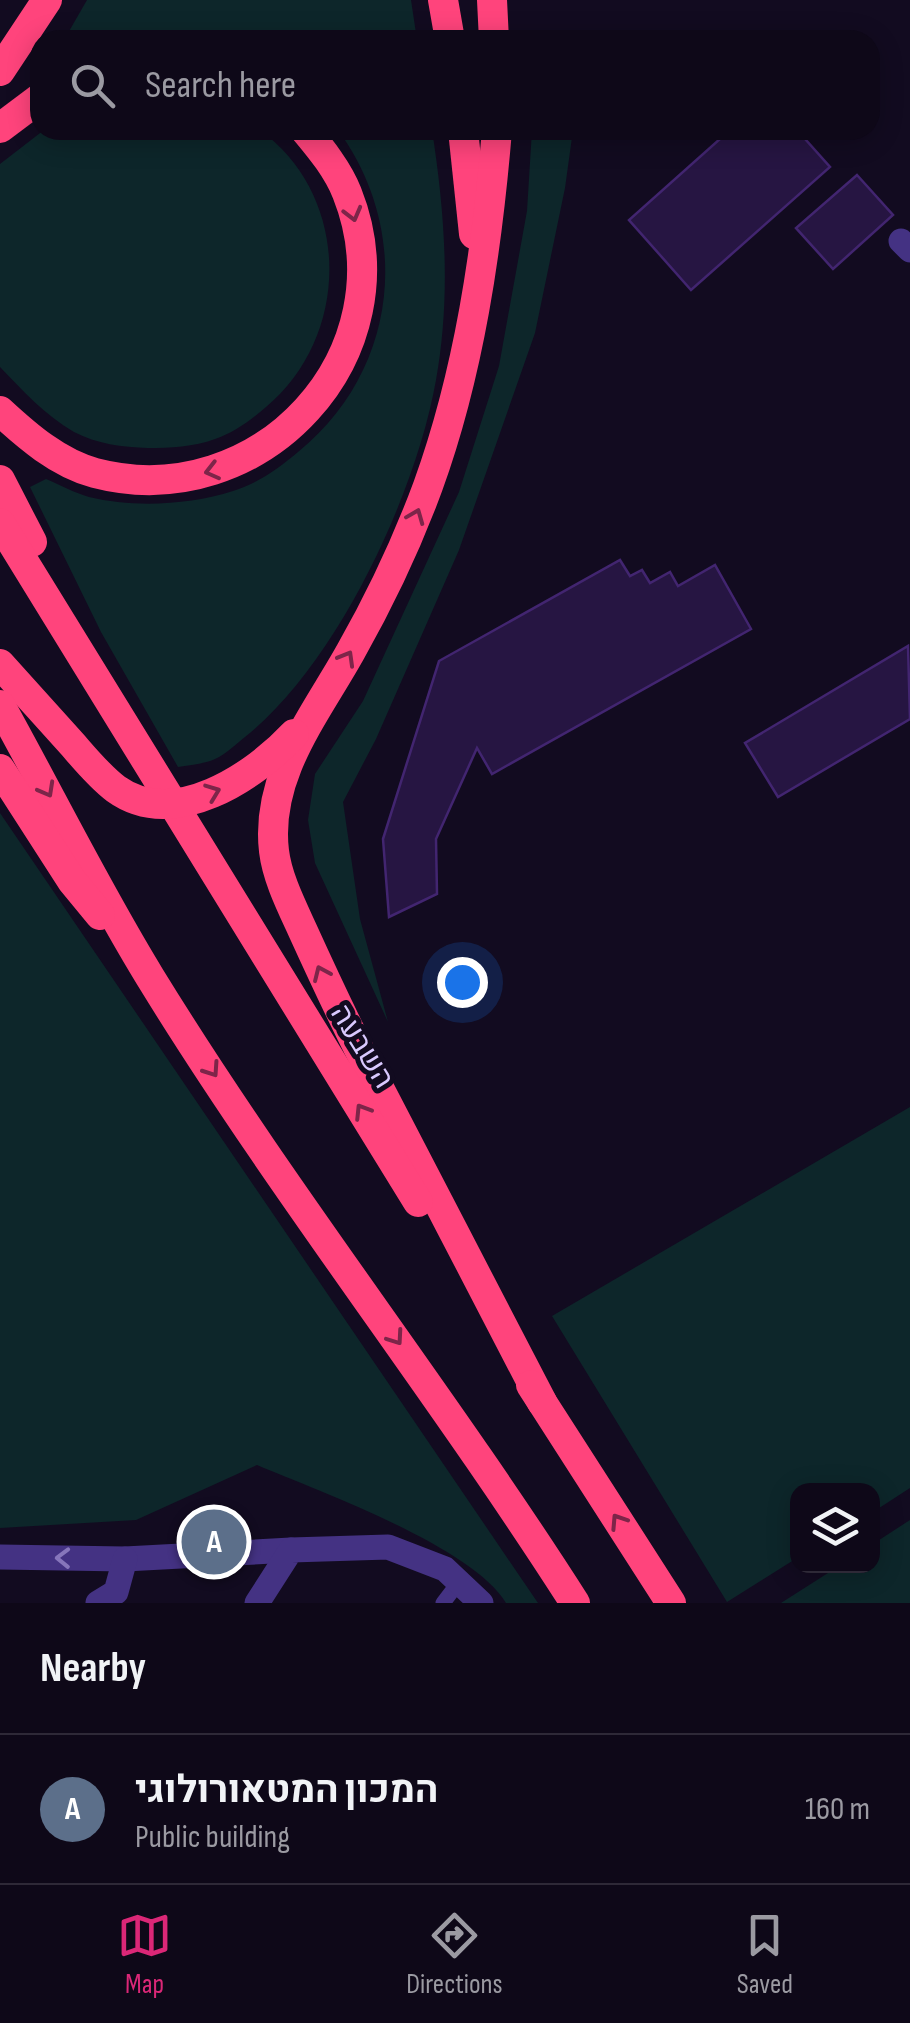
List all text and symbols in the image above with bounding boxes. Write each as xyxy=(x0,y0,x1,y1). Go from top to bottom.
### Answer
search box xyxy=(30,30,880,140)
icon: search xyxy=(65,58,120,113)
text: Search here xyxy=(145,63,296,108)
one-way arrow xyxy=(341,205,362,222)
one-way arrow xyxy=(204,459,221,480)
one-way arrow xyxy=(404,508,424,526)
one-way arrow xyxy=(335,651,354,669)
one-way arrow xyxy=(35,780,55,798)
one-way arrow xyxy=(203,784,221,804)
your location xyxy=(437,957,488,1008)
one-way arrow xyxy=(314,965,334,983)
street label: השבעה xyxy=(322,998,402,1095)
one-way arrow xyxy=(200,1058,218,1077)
one-way arrow xyxy=(355,1103,374,1121)
one-way arrow xyxy=(384,1327,402,1345)
map controls xyxy=(790,1483,880,1573)
button: layers xyxy=(790,1483,880,1573)
pin: A xyxy=(182,1504,246,1580)
one-way arrow xyxy=(612,1514,631,1532)
one-way arrow xyxy=(54,1548,70,1569)
text: Nearby xyxy=(40,1643,146,1694)
text: המכון המטאורולוגי xyxy=(135,1768,438,1813)
text: A xyxy=(65,1790,80,1829)
text: 160 m xyxy=(805,1790,870,1829)
text: Public building xyxy=(135,1818,290,1857)
tab: Map xyxy=(117,1908,172,2001)
tab: Directions xyxy=(406,1908,503,2001)
tab: Saved xyxy=(737,1908,793,2001)

